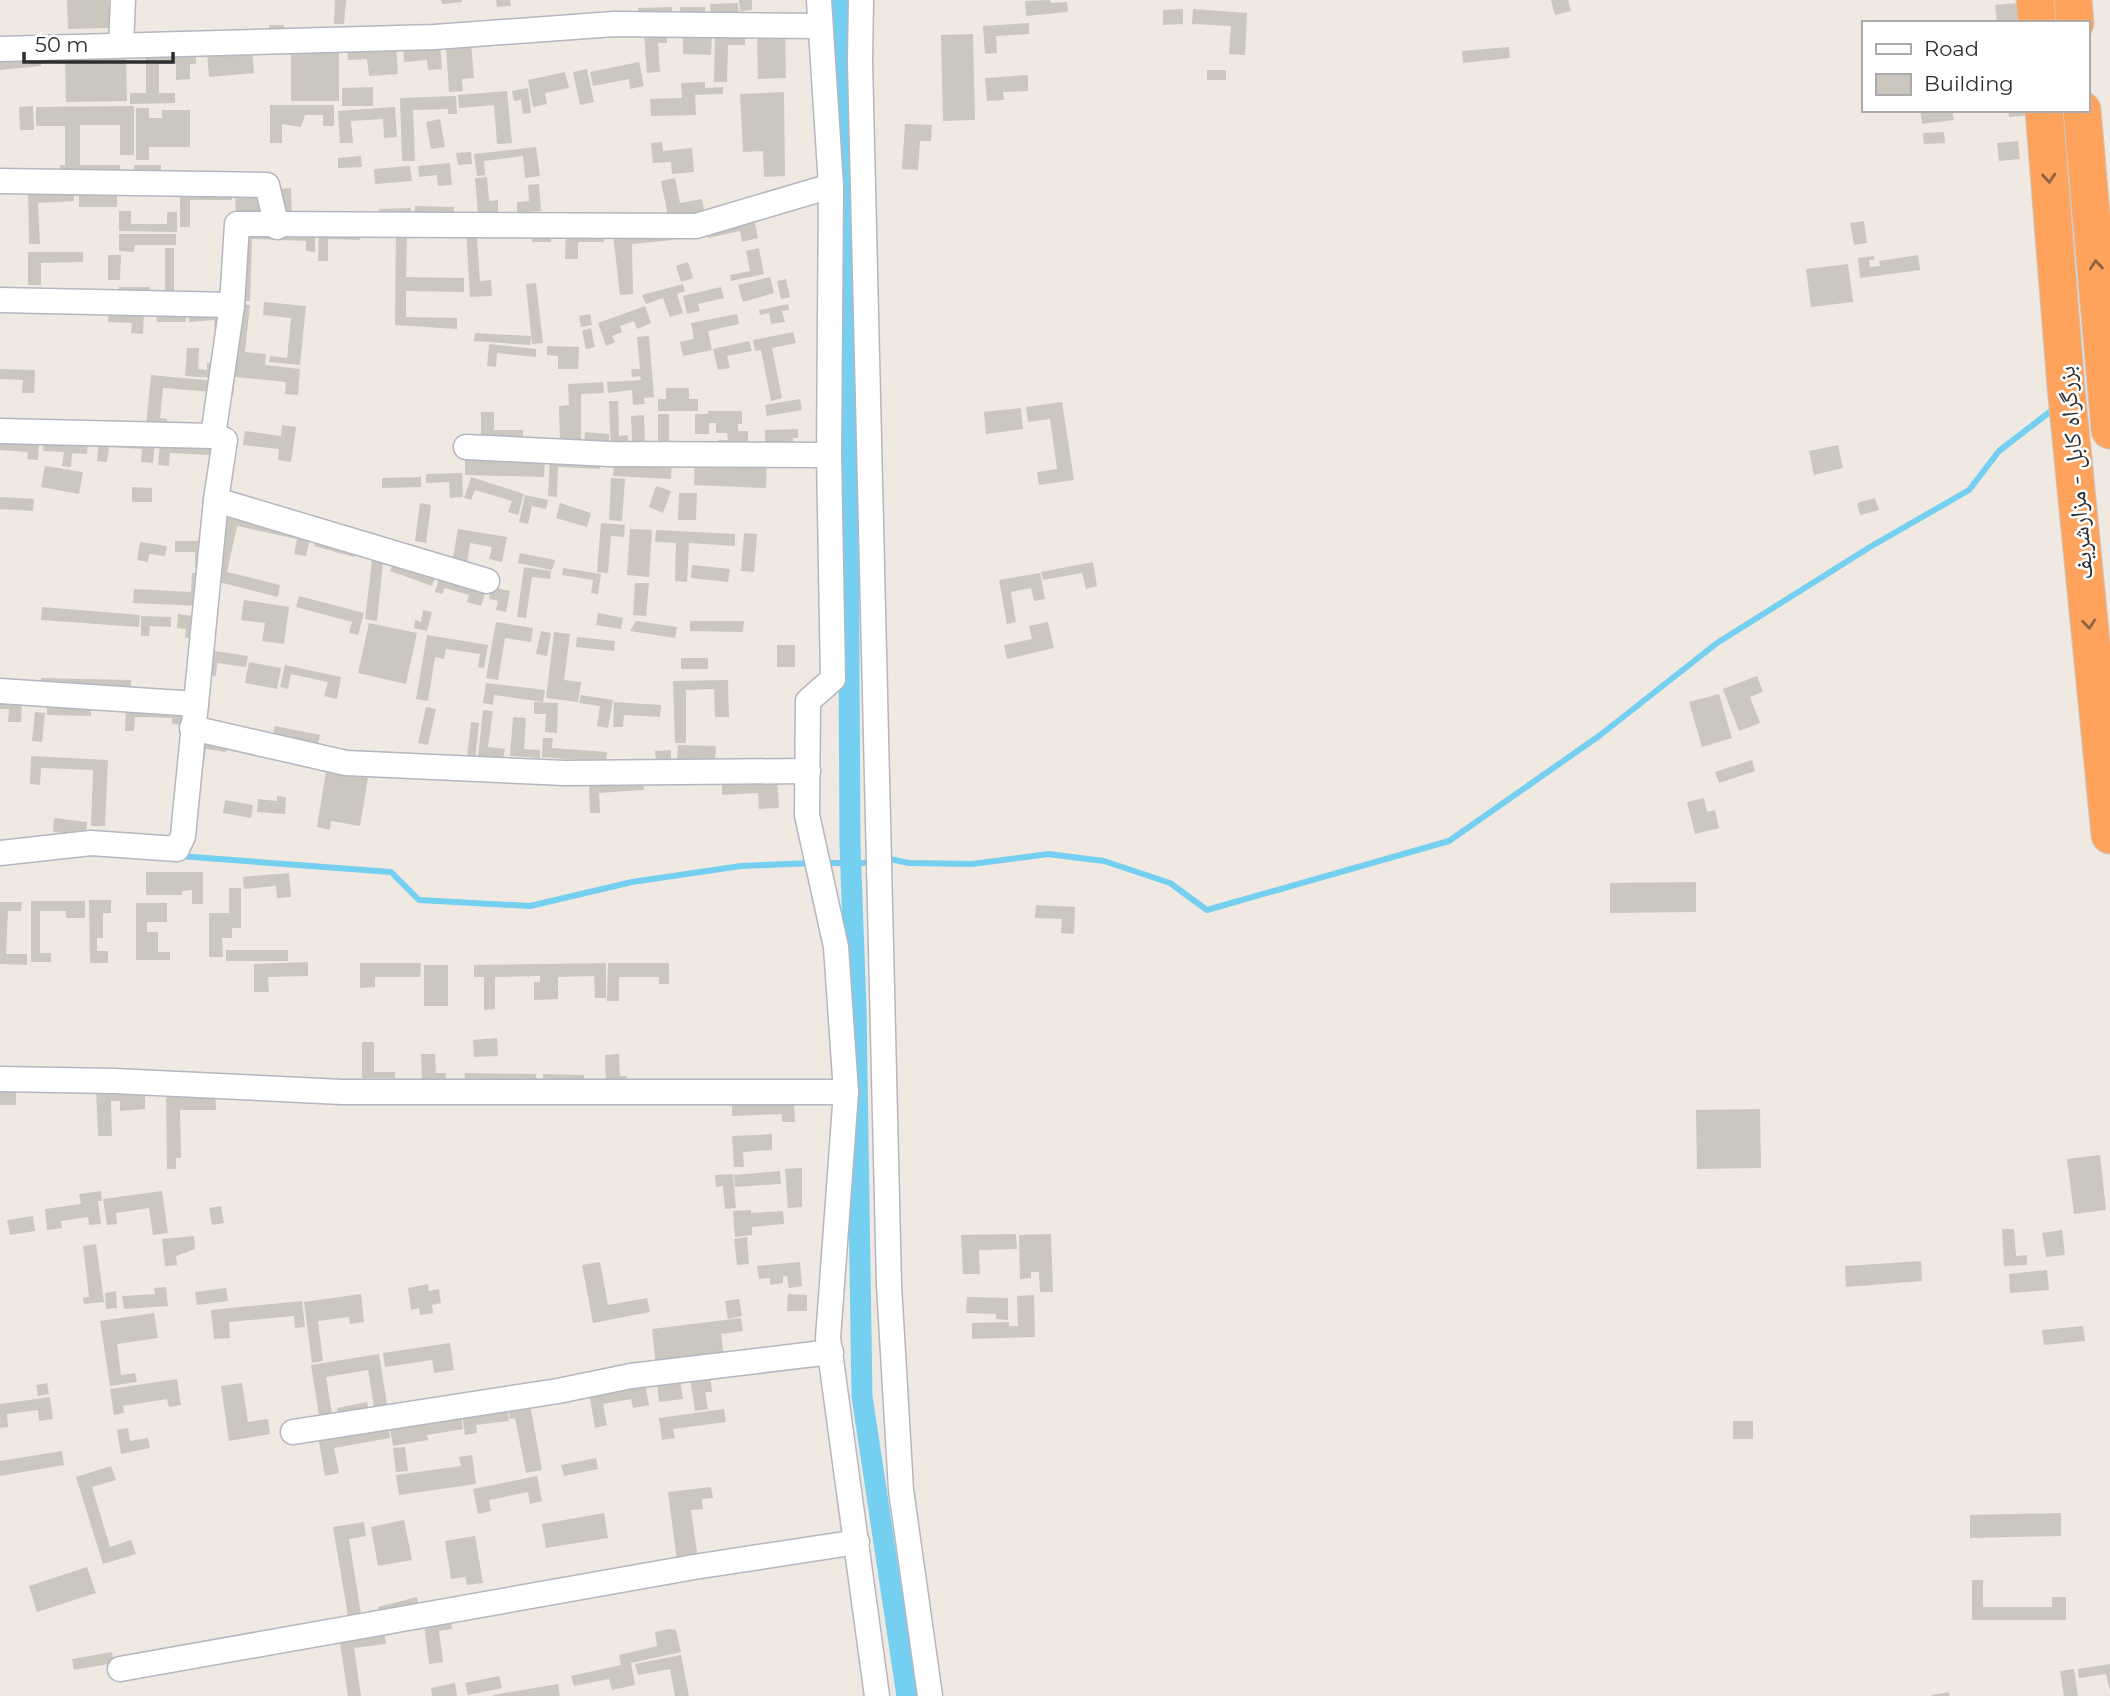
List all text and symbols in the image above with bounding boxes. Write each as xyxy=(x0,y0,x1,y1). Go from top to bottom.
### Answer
scale bar xyxy=(24,21,173,65)
legend xyxy=(1862,21,2089,112)
text: 50 m xyxy=(35,32,89,57)
text: Road xyxy=(1924,36,1979,61)
text: Building xyxy=(1924,71,2014,96)
one-way arrow xyxy=(2041,173,2056,184)
one-way arrow xyxy=(2089,259,2104,270)
street label: بزرگراه کابل - مزارشریف xyxy=(2051,365,2099,581)
one-way arrow xyxy=(2082,619,2097,630)

